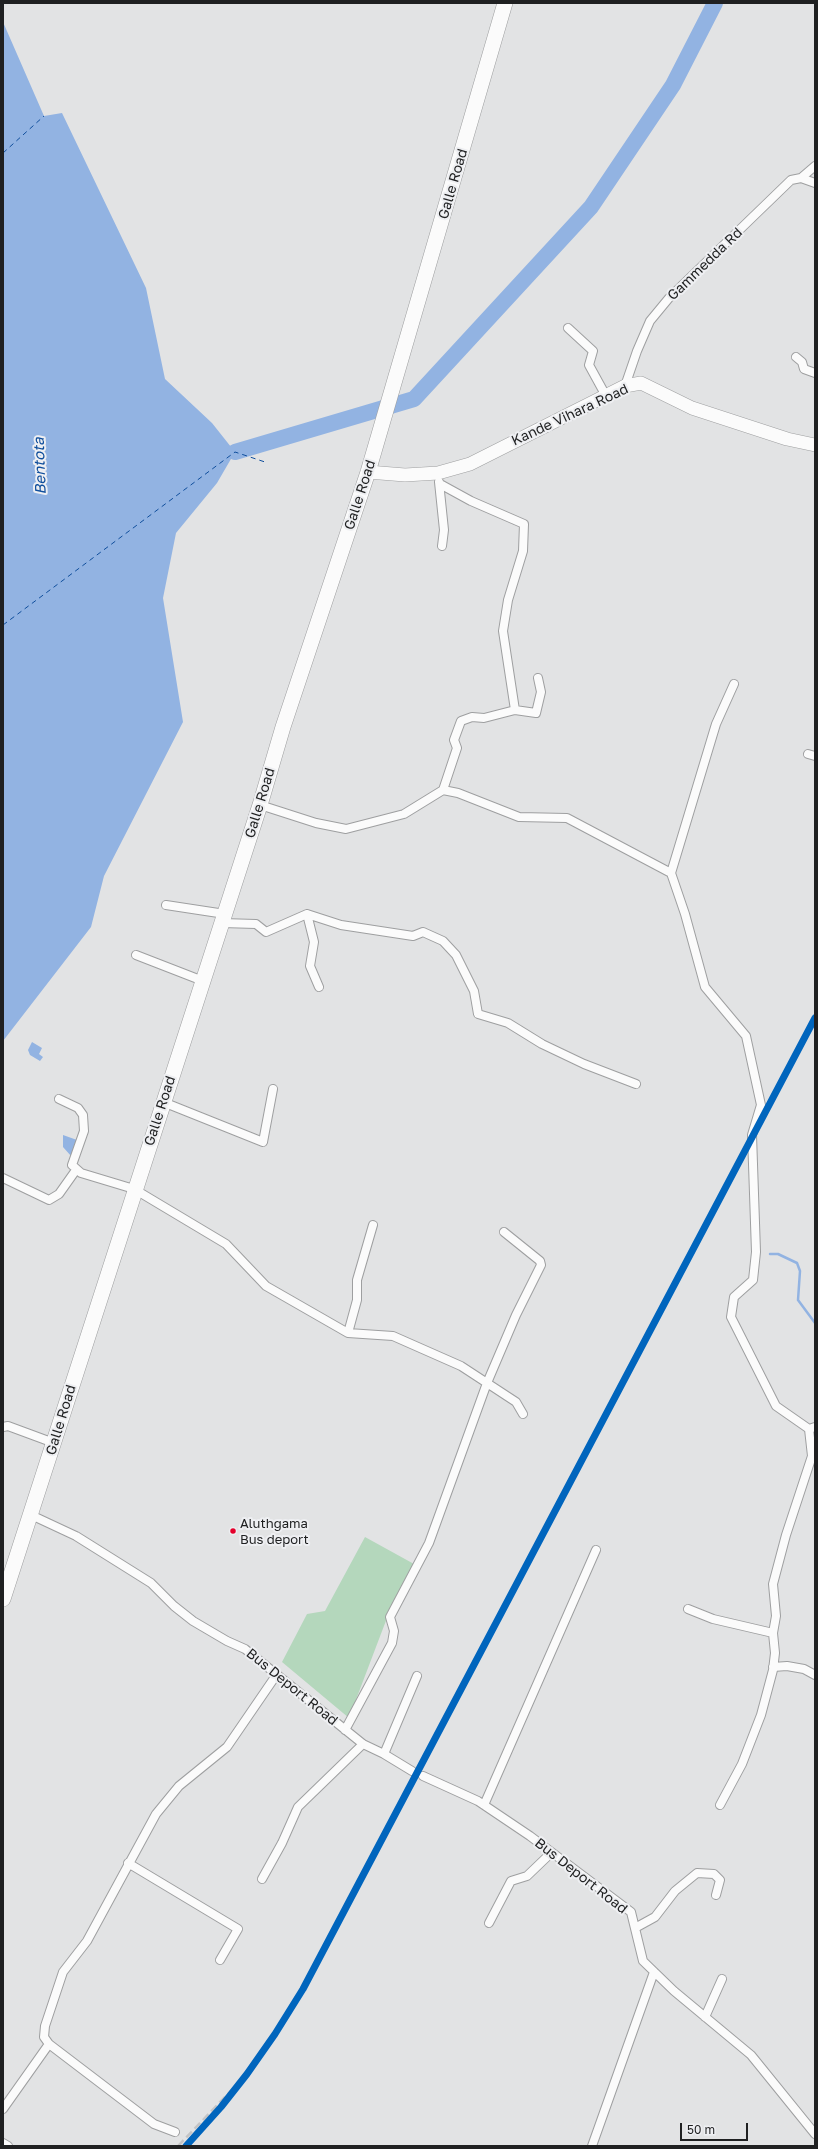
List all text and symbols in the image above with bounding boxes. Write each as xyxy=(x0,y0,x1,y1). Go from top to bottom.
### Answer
street label: Galle Road xyxy=(435,147,471,221)
street label: Gammedda Rd xyxy=(664,224,746,304)
street label: Kande Vihara Road xyxy=(509,381,631,449)
water label: Bentota xyxy=(30,437,50,495)
street label: Galle Road xyxy=(341,458,379,532)
street label: Galle Road xyxy=(241,766,279,840)
street label: Galle Road xyxy=(141,1074,179,1148)
street label: Galle Road xyxy=(42,1383,80,1457)
place label: Aluthgama Bus deport xyxy=(240,1516,309,1547)
marker: Aluthgama Bus deport xyxy=(228,1526,238,1536)
street label: Bus Deport Road xyxy=(243,1645,341,1729)
street label: Bus Deport Road xyxy=(531,1835,631,1917)
scale bar xyxy=(682,2115,750,2141)
text: 50 m xyxy=(687,2122,715,2137)

